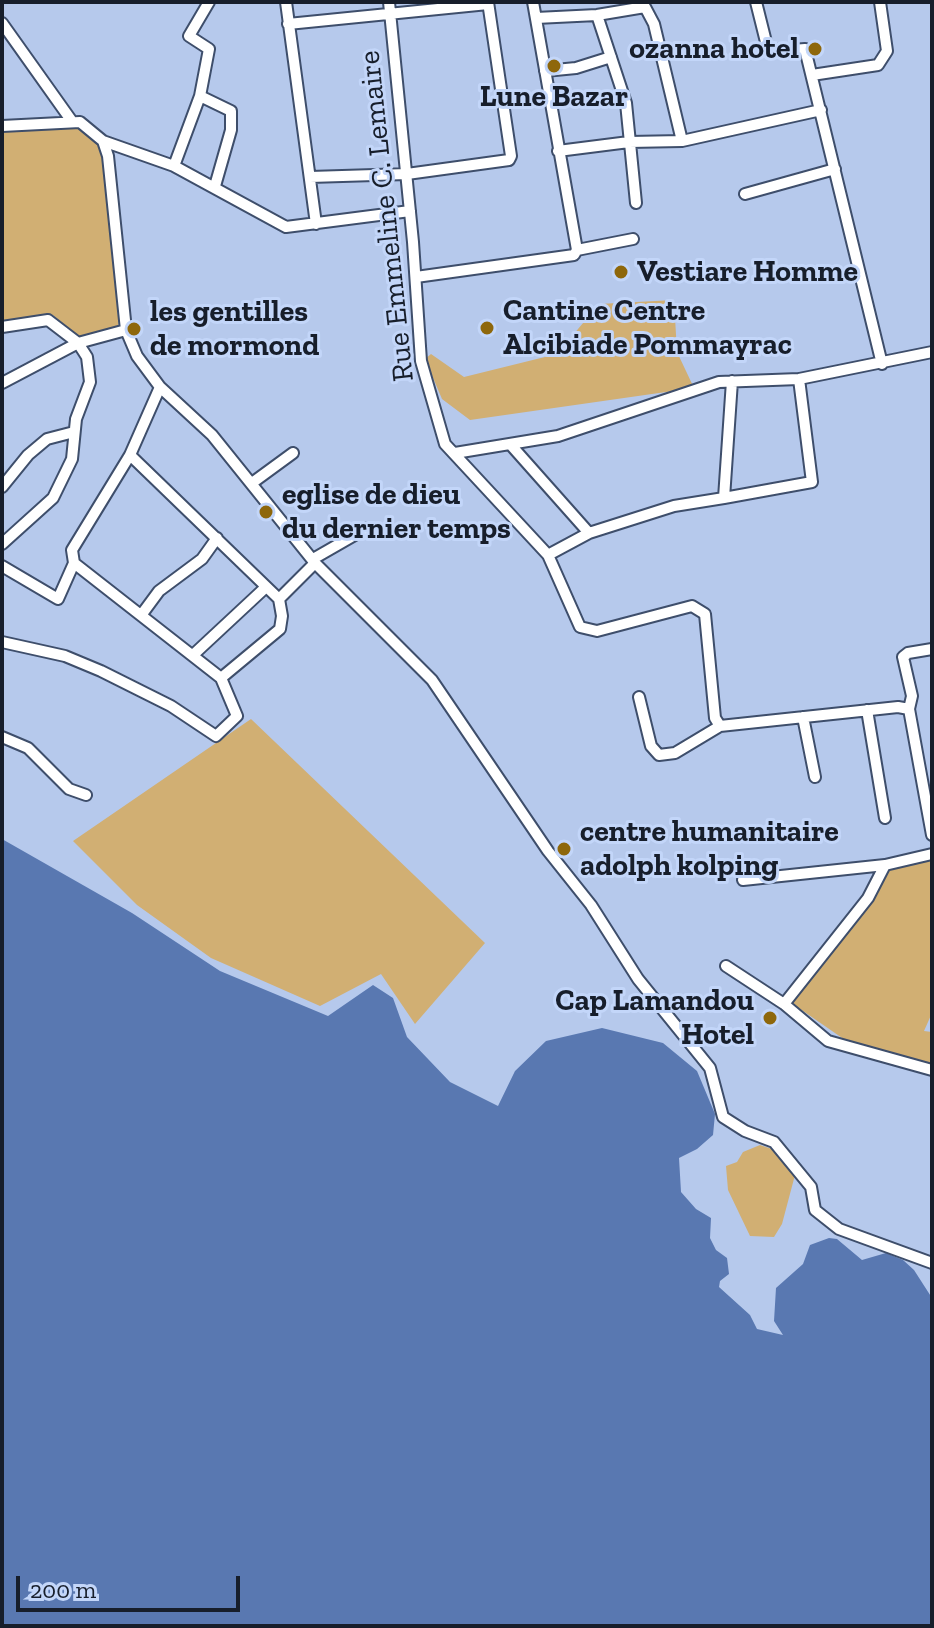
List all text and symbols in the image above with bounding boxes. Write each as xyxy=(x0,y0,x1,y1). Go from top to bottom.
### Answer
place label: ozanna hotel xyxy=(629,31,799,67)
marker: ozanna hotel xyxy=(806,40,824,58)
street label: Rue Emmeline C. Lemaire xyxy=(352,49,422,383)
marker: Lune Bazar xyxy=(545,57,563,75)
place label: Lune Bazar xyxy=(480,79,628,115)
place label: Vestiare Homme xyxy=(637,254,858,290)
marker: Vestiare Homme xyxy=(612,263,630,281)
place label: Cantine Centre Alcibiade Pommayrac xyxy=(503,293,792,364)
place label: les gentilles de mormond xyxy=(150,294,319,364)
marker: Cantine Centre Alcibiade Pommayrac xyxy=(478,319,496,337)
marker: les gentilles de mormond xyxy=(125,320,143,338)
place label: eglise de dieu du dernier temps xyxy=(282,477,511,548)
marker: eglise de dieu du dernier temps xyxy=(257,503,275,521)
place label: centre humanitaire adolph kolping xyxy=(580,814,839,884)
marker: centre humanitaire adolph kolping xyxy=(555,840,573,858)
place label: Cap Lamandou Hotel xyxy=(555,983,754,1054)
marker: Cap Lamandou Hotel xyxy=(761,1009,779,1027)
scale bar xyxy=(20,1560,244,1610)
text: 200 m xyxy=(30,1575,96,1604)

